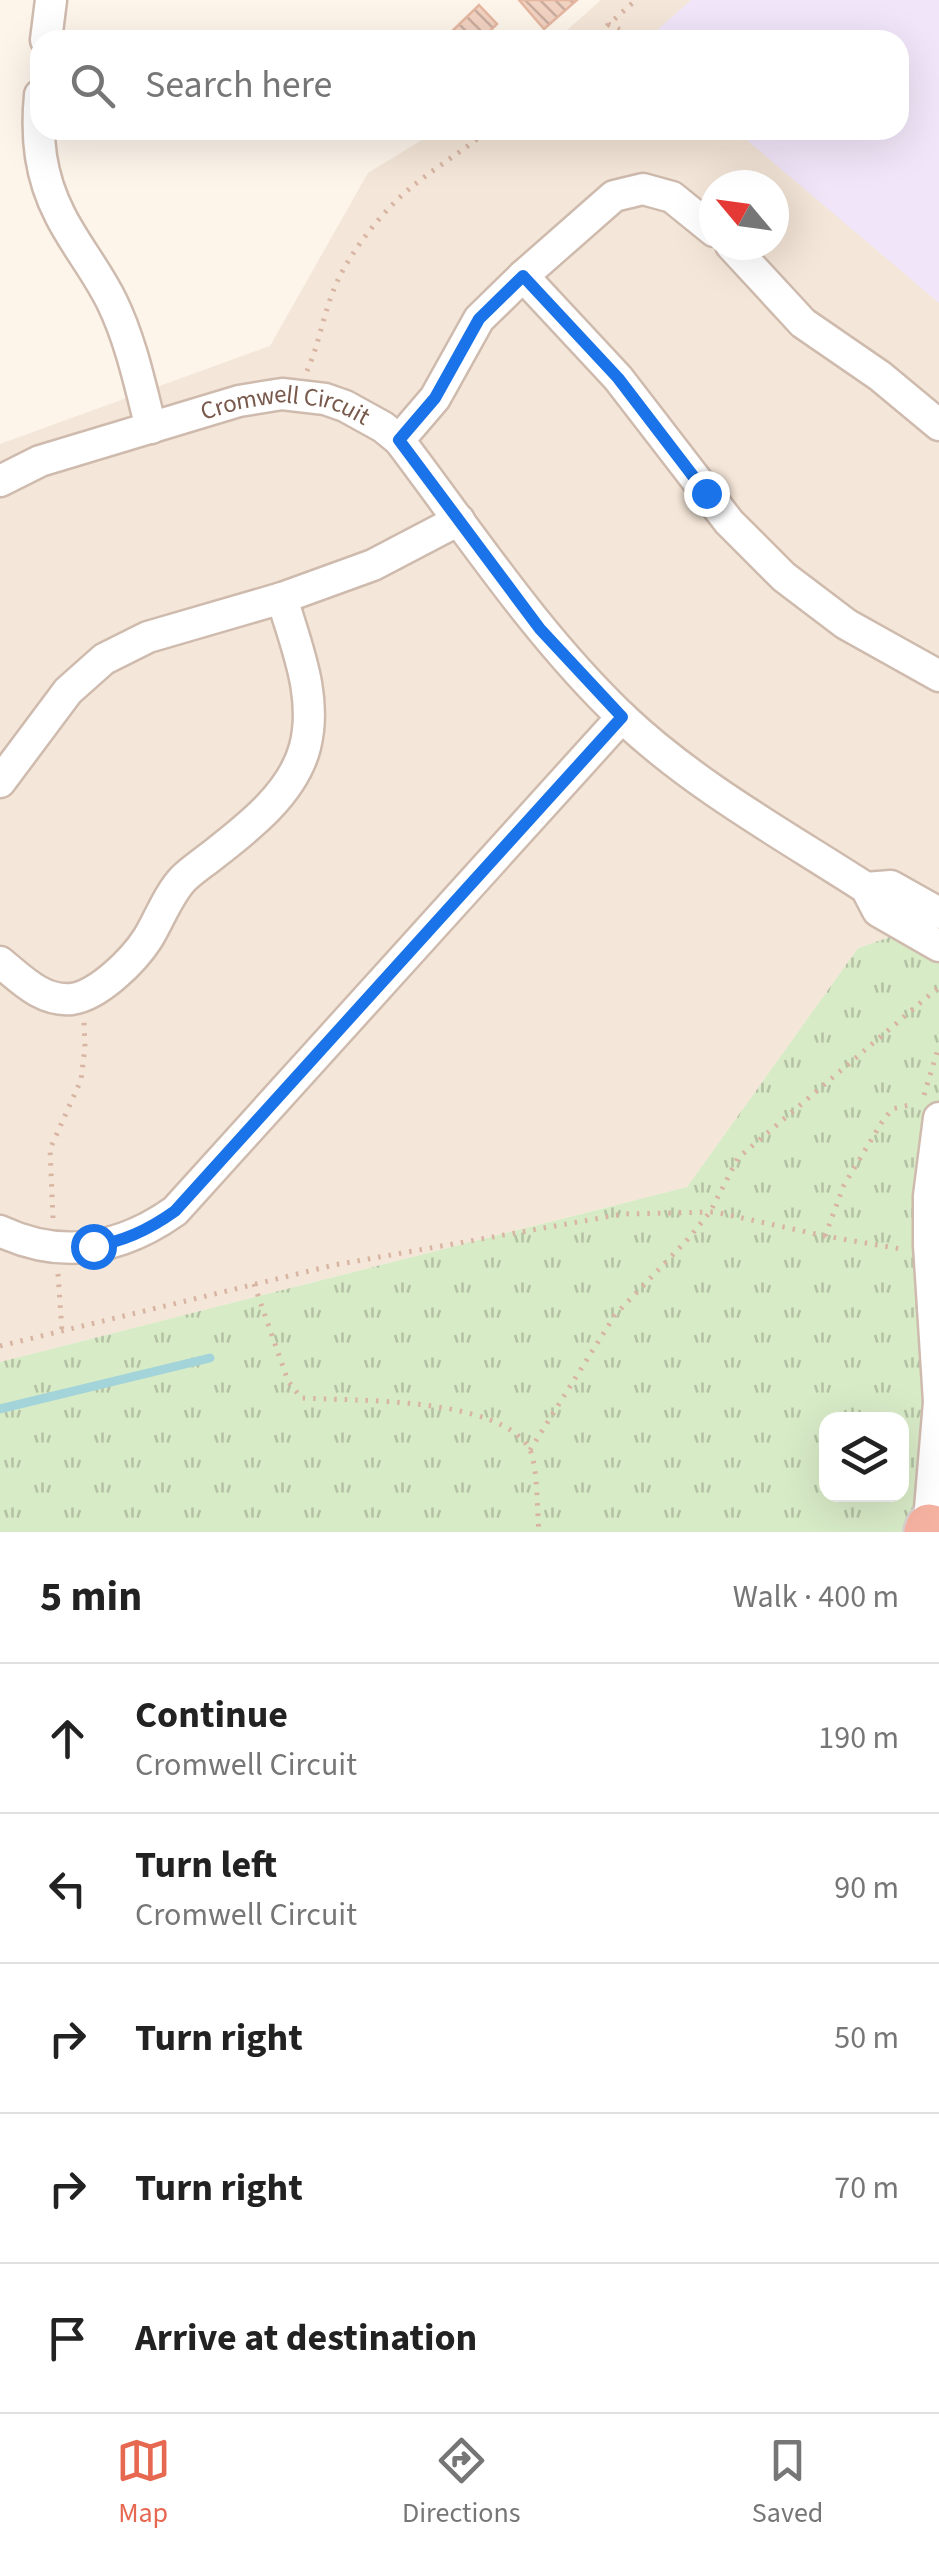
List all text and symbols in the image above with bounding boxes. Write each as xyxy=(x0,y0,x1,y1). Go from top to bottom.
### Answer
search box xyxy=(30,30,909,140)
icon: search xyxy=(65,58,120,113)
text: Search here xyxy=(145,58,332,112)
north arrow xyxy=(699,170,789,260)
street label: Cromwell Circuit xyxy=(196,376,377,435)
route end xyxy=(684,471,730,517)
route start xyxy=(71,1224,117,1270)
map controls xyxy=(819,1412,909,1502)
button: layers xyxy=(819,1412,909,1502)
text: 5 min xyxy=(40,1567,142,1627)
text: Walk · 400 m xyxy=(733,1574,899,1620)
text: Continue xyxy=(135,1688,288,1742)
icon: ahead xyxy=(40,1711,95,1766)
text: 190 m xyxy=(818,1715,899,1761)
text: Cromwell Circuit xyxy=(135,1742,357,1788)
text: Turn left xyxy=(135,1838,277,1892)
icon: left xyxy=(40,1861,95,1916)
text: 90 m xyxy=(834,1865,899,1911)
text: Cromwell Circuit xyxy=(135,1892,357,1938)
icon: right xyxy=(40,2011,95,2066)
text: Turn right xyxy=(135,2011,303,2065)
text: 50 m xyxy=(834,2015,899,2061)
icon: right xyxy=(40,2161,95,2216)
text: Turn right xyxy=(135,2161,303,2215)
text: 70 m xyxy=(834,2165,899,2211)
icon: arrive xyxy=(40,2311,95,2366)
text: Arrive at destination xyxy=(135,2311,477,2365)
tab: Map xyxy=(116,2433,171,2533)
tab: Directions xyxy=(402,2433,521,2533)
tab: Saved xyxy=(752,2433,823,2533)

